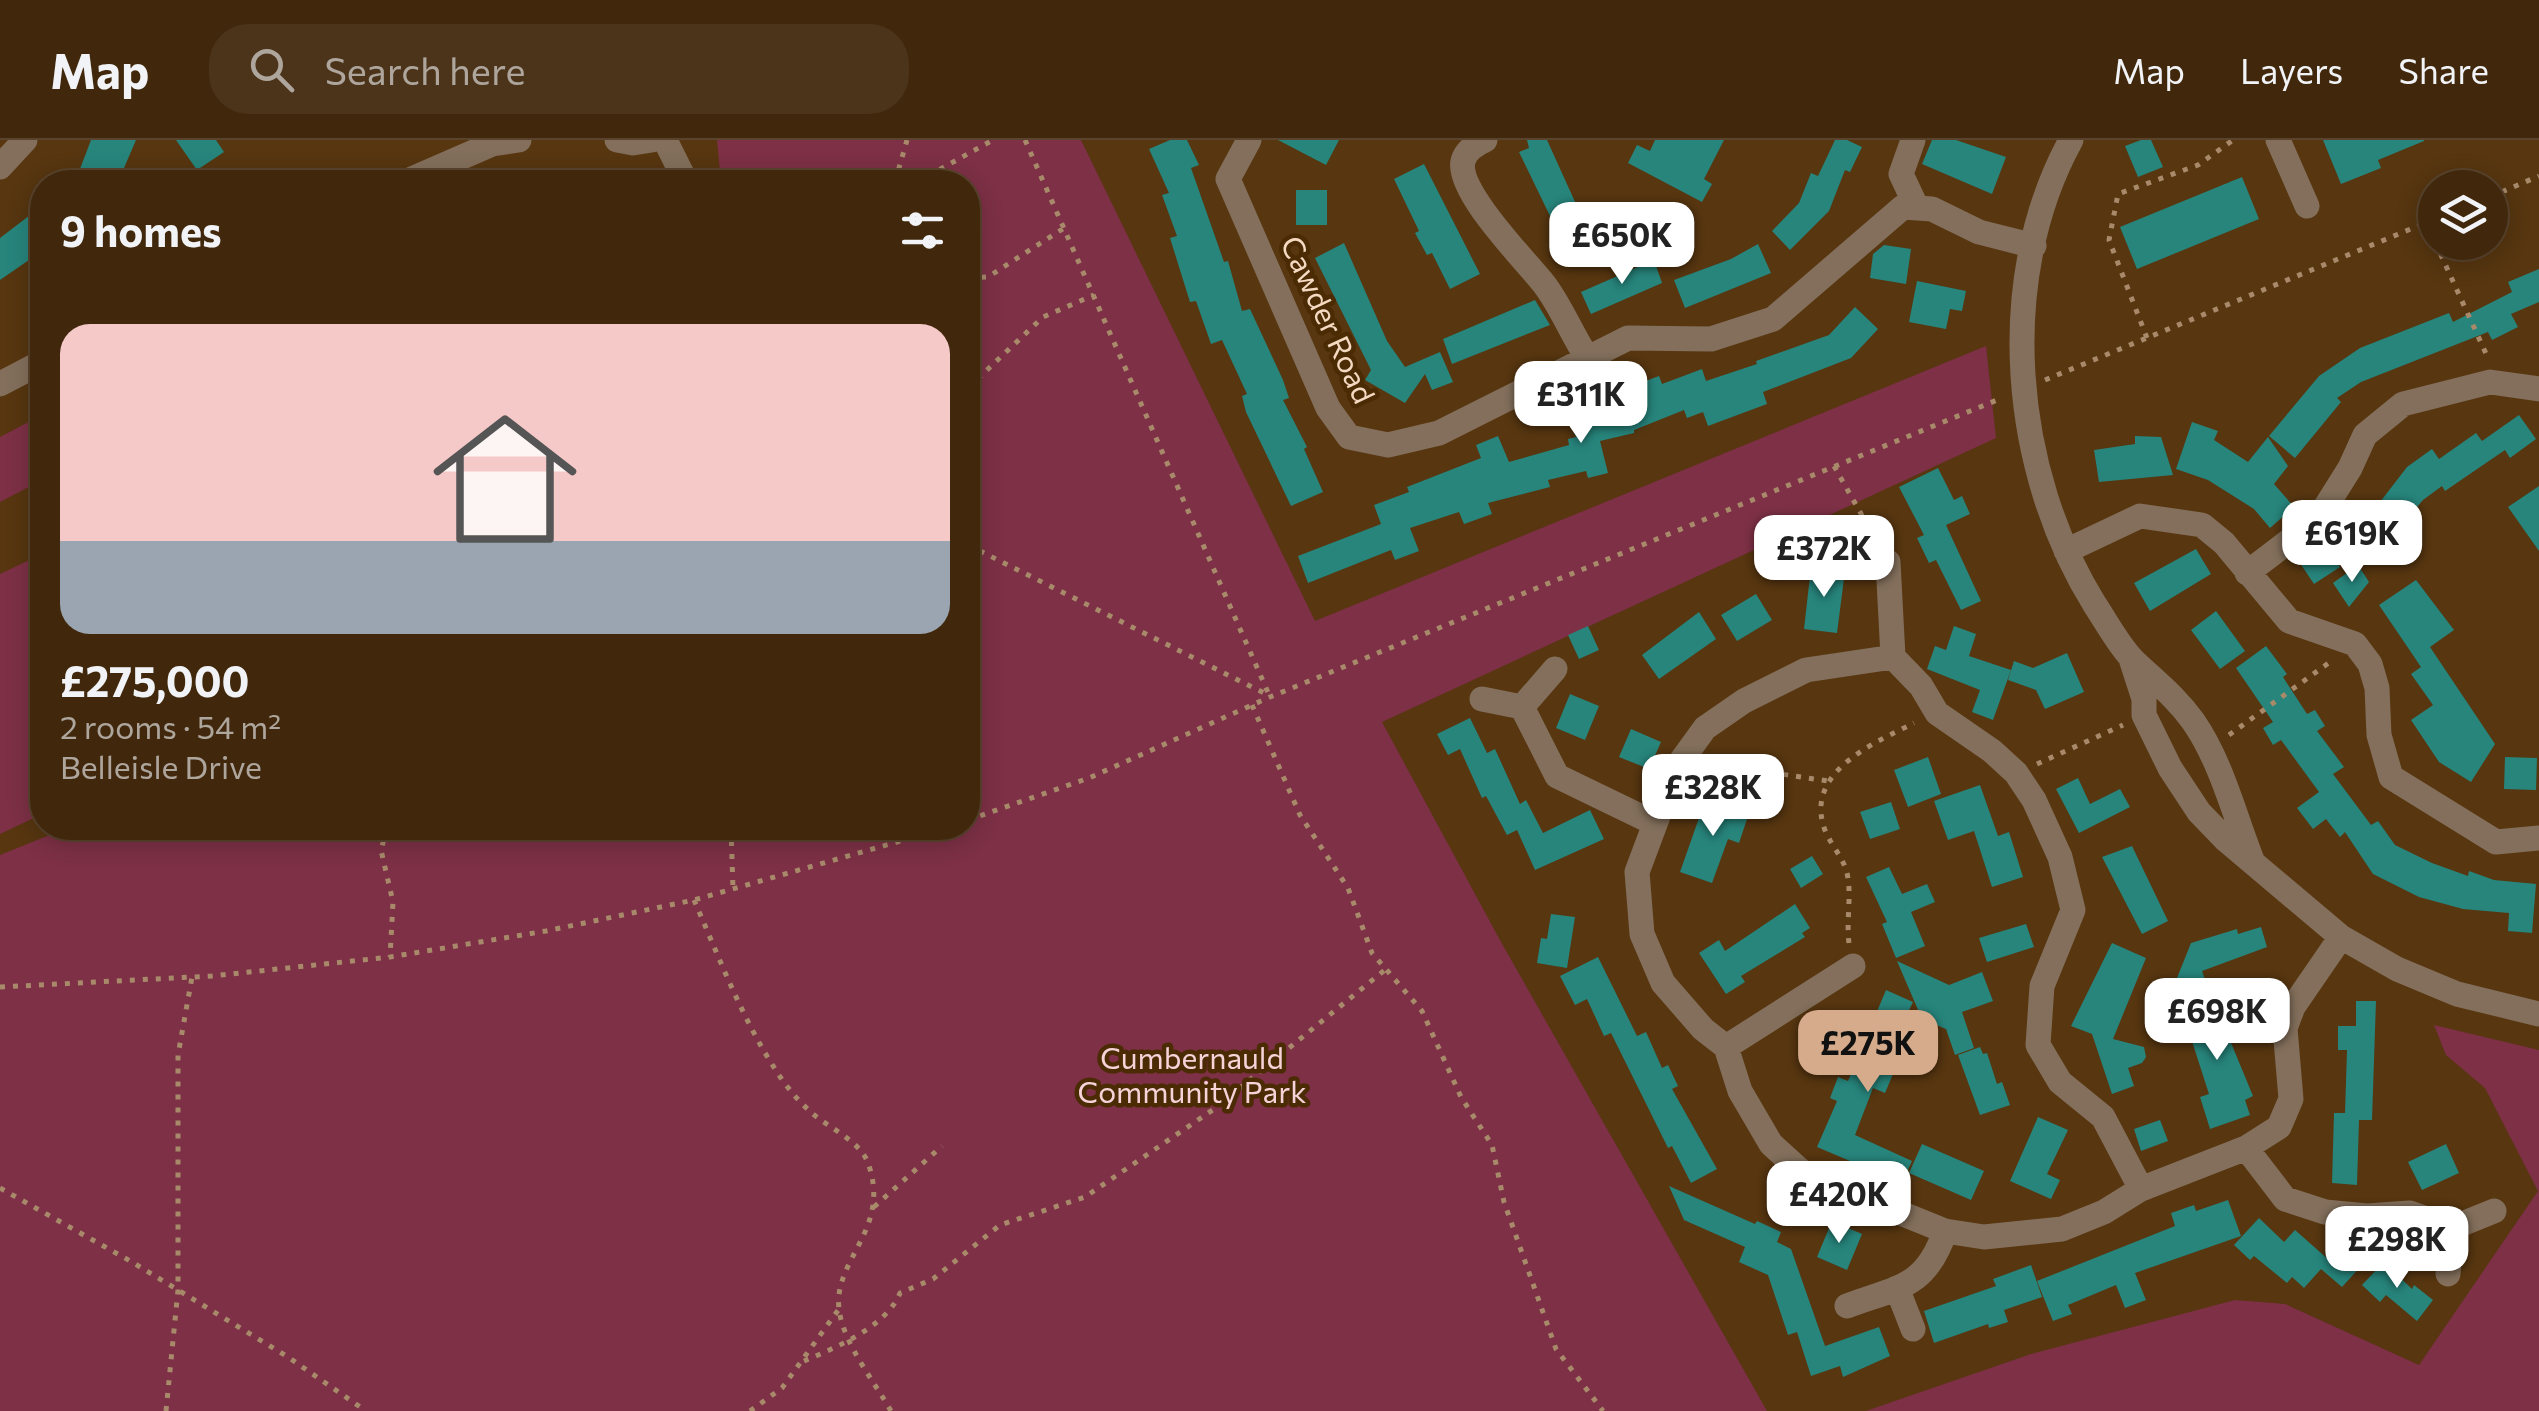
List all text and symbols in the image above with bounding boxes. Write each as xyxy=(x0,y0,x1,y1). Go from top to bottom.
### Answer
search box xyxy=(209,24,909,114)
text: Map xyxy=(50,40,149,99)
icon: search xyxy=(244,42,299,97)
text: Search here xyxy=(324,46,525,93)
text: Map xyxy=(2113,48,2185,91)
text: Layers xyxy=(2240,48,2343,91)
text: Share xyxy=(2398,48,2489,91)
map controls xyxy=(2418,170,2508,260)
button: layers xyxy=(2418,170,2508,260)
pin: £650K xyxy=(1552,202,1692,287)
icon: filters xyxy=(895,203,950,258)
text: 9 homes xyxy=(60,204,222,256)
text: £650K xyxy=(1571,214,1673,254)
street label: Cawder Road xyxy=(1274,229,1384,409)
pin: £311K xyxy=(1511,361,1651,446)
text: £311K xyxy=(1536,373,1626,413)
icon: home xyxy=(415,389,595,569)
pin: £619K xyxy=(2282,500,2422,585)
text: £619K xyxy=(2304,512,2400,552)
pin: £372K xyxy=(1754,515,1894,600)
text: £372K xyxy=(1776,527,1872,567)
text: £275,000 xyxy=(60,654,249,706)
text: 2 rooms · 54 m² xyxy=(60,706,281,746)
text: Belleisle Drive xyxy=(60,746,262,786)
pin: £328K xyxy=(1643,754,1783,839)
text: £328K xyxy=(1664,766,1762,806)
pin: £698K xyxy=(2147,978,2287,1063)
text: £698K xyxy=(2167,990,2267,1030)
pin: £275K xyxy=(1798,1010,1938,1095)
text: £275K xyxy=(1820,1022,1916,1062)
park label: Cumbernauld Community Park xyxy=(1078,1038,1306,1109)
pin: £420K xyxy=(1769,1161,1909,1246)
text: £420K xyxy=(1789,1173,1889,1213)
pin: £298K xyxy=(2327,1206,2467,1291)
text: £298K xyxy=(2347,1218,2447,1258)

